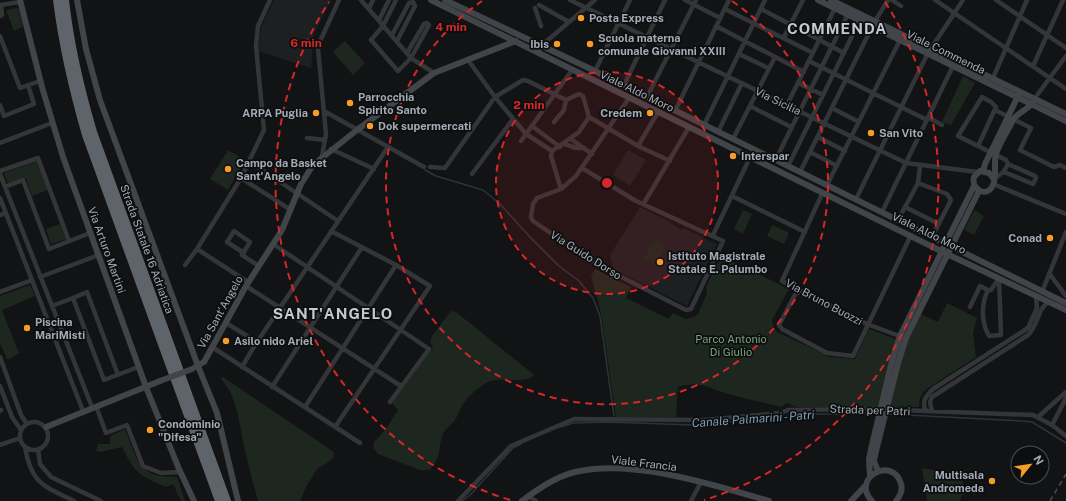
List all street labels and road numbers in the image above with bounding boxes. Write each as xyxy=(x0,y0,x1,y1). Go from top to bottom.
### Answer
street label: Viale Commenda xyxy=(905,28,987,76)
street label: Viale Aldo Moro xyxy=(598,68,676,114)
street label: Via Sicilia xyxy=(753,85,803,117)
street label: Strada Statale 16 Adriatica xyxy=(118,183,176,315)
street label: Via Arturo Martini xyxy=(86,205,128,295)
street label: Viale Aldo Moro xyxy=(890,210,968,256)
street label: Via Guido Dorso xyxy=(548,228,624,282)
street label: Via Sant'Angelo xyxy=(195,273,245,351)
street label: Via Bruno Buozzi xyxy=(783,277,865,327)
street label: Strada per Patri xyxy=(829,403,911,417)
street label: Viale Francia xyxy=(611,453,677,473)

